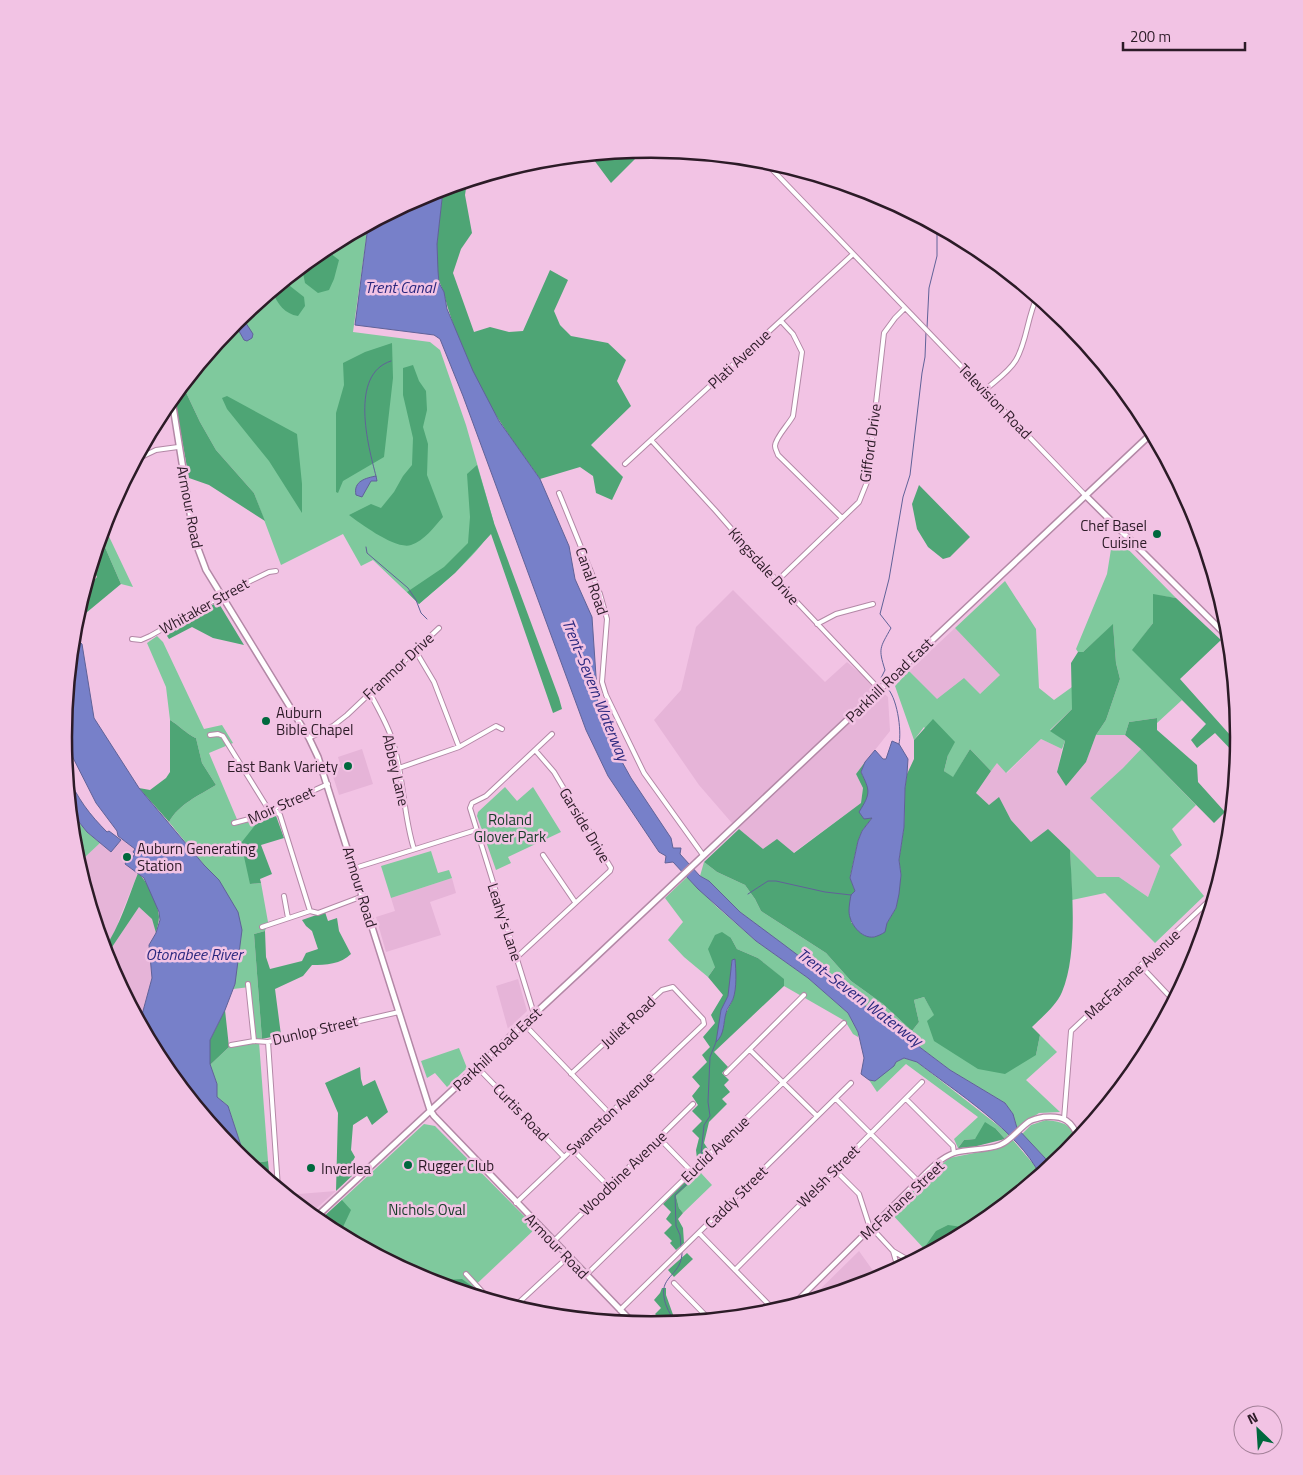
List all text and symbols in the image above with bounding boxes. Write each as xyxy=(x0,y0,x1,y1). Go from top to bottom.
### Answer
scale bar xyxy=(1123,20,1246,52)
text: 200 m xyxy=(1130,25,1171,48)
water label: Trent Canal xyxy=(365,275,437,299)
street label: Plati Avenue xyxy=(702,324,776,394)
street label: Television Road xyxy=(953,358,1037,444)
street label: Gifford Drive xyxy=(853,402,887,484)
street label: Armour Road xyxy=(171,464,209,550)
place label: Chef Basel Cuisine xyxy=(1080,514,1147,554)
street label: Kingsdale Drive xyxy=(723,522,805,610)
marker: Chef Basel Cuisine xyxy=(1151,528,1163,540)
street label: Canal Road xyxy=(570,544,614,618)
street label: Whitaker Street xyxy=(155,572,254,640)
water label: Trent–Severn Waterway xyxy=(556,615,636,766)
street label: Franmor Drive xyxy=(357,627,439,705)
street label: Parkhill Road East xyxy=(840,632,939,728)
place label: Auburn Bible Chapel xyxy=(276,701,353,741)
marker: Auburn Bible Chapel xyxy=(260,715,272,727)
street label: Abbey Lane xyxy=(377,732,415,808)
place label: East Bank Variety xyxy=(227,755,338,778)
marker: East Bank Variety xyxy=(342,760,354,772)
street label: Moir Street xyxy=(244,780,319,830)
street label: Garside Drive xyxy=(554,783,616,867)
park label: Roland Glover Park xyxy=(474,808,546,848)
place label: Auburn Generating Station xyxy=(137,837,256,877)
street label: Armour Road xyxy=(337,844,383,930)
marker: Auburn Generating Station xyxy=(121,851,133,863)
street label: Leahy's Lane xyxy=(482,880,528,964)
street label: MacFarlane Avenue xyxy=(1079,923,1185,1025)
water label: Otonabee River xyxy=(145,942,245,966)
water label: Trent–Severn Waterway xyxy=(792,942,929,1053)
street label: Juliet Road xyxy=(595,991,661,1053)
street label: Parkhill Road East xyxy=(447,1001,547,1096)
street label: Dunlop Street xyxy=(270,1009,361,1051)
street label: Swanston Avenue xyxy=(561,1066,659,1160)
street label: Curtis Road xyxy=(488,1078,554,1146)
street label: Euclid Avenue xyxy=(676,1110,754,1188)
street label: Woodbine Avenue xyxy=(574,1125,672,1221)
street label: Welsh Street xyxy=(791,1139,865,1213)
place label: Rugger Club xyxy=(418,1154,494,1177)
street label: McFarlane Street xyxy=(855,1154,950,1245)
place label: Inverlea xyxy=(321,1157,372,1180)
marker: Rugger Club xyxy=(402,1159,414,1171)
street label: Caddy Street xyxy=(699,1160,773,1234)
marker: Inverlea xyxy=(305,1162,317,1174)
park label: Nichols Oval xyxy=(388,1198,466,1221)
street label: Armour Road xyxy=(520,1208,594,1284)
north arrow xyxy=(1233,1405,1283,1455)
text: N xyxy=(1243,1406,1261,1429)

